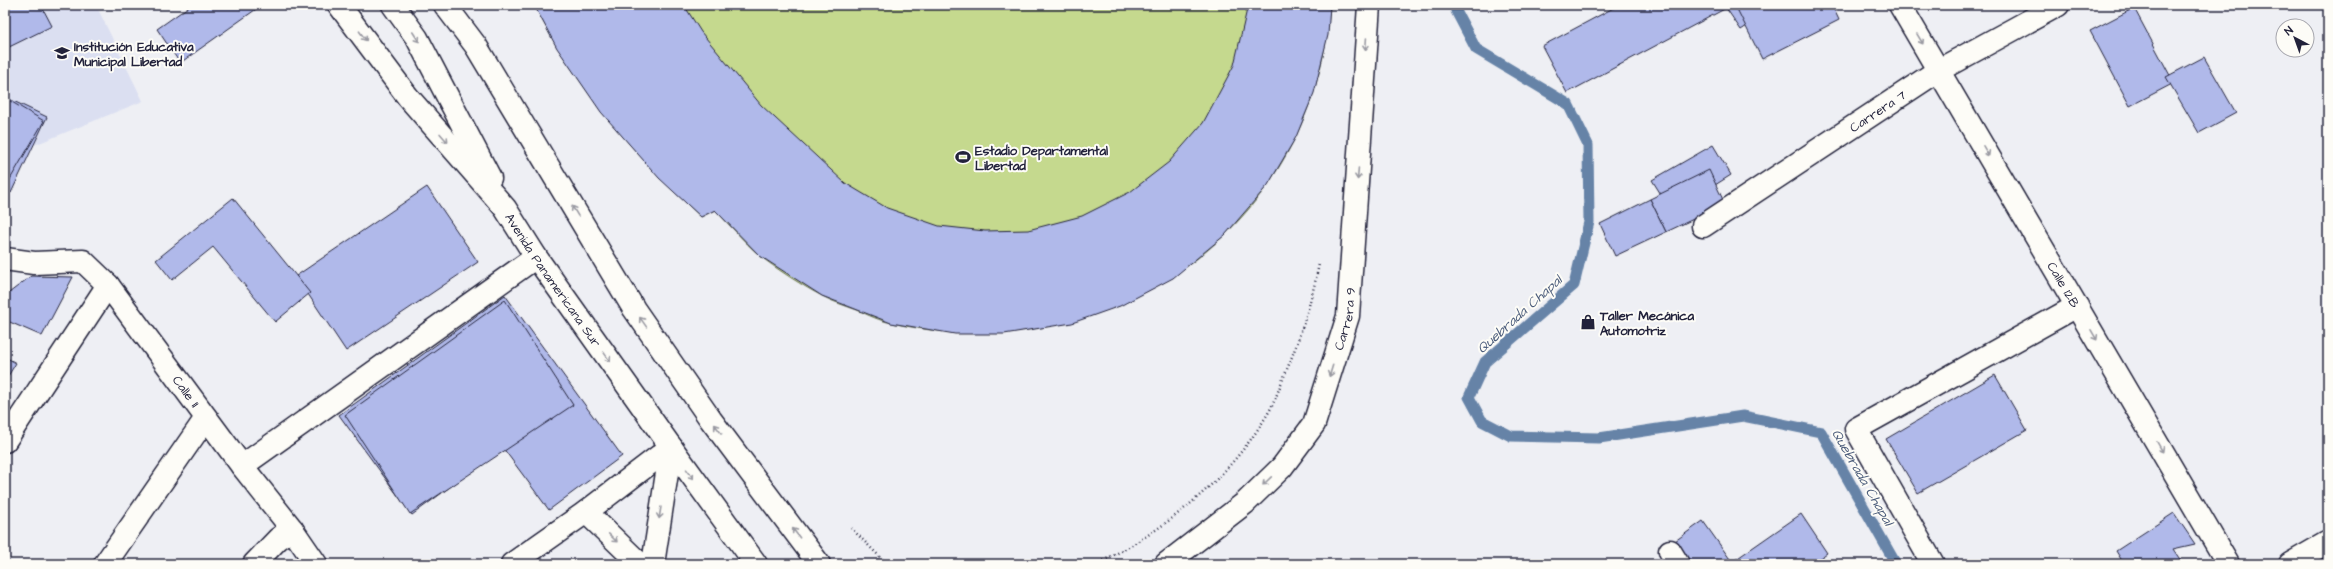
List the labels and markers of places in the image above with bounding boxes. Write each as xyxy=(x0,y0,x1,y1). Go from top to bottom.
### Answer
place label: Institución Educativa Municipal Libertad xyxy=(74,38,194,72)
school or university icon: Institución Educativa Municipal Libertad xyxy=(53,44,71,62)
place label: Estadio Departamental Libertad xyxy=(975,142,1108,175)
sports icon: Estadio Departamental Libertad xyxy=(954,148,972,166)
place label: Taller Mecánica Automotriz xyxy=(1599,307,1695,340)
shop icon: Taller Mecánica Automotriz xyxy=(1579,313,1597,331)

